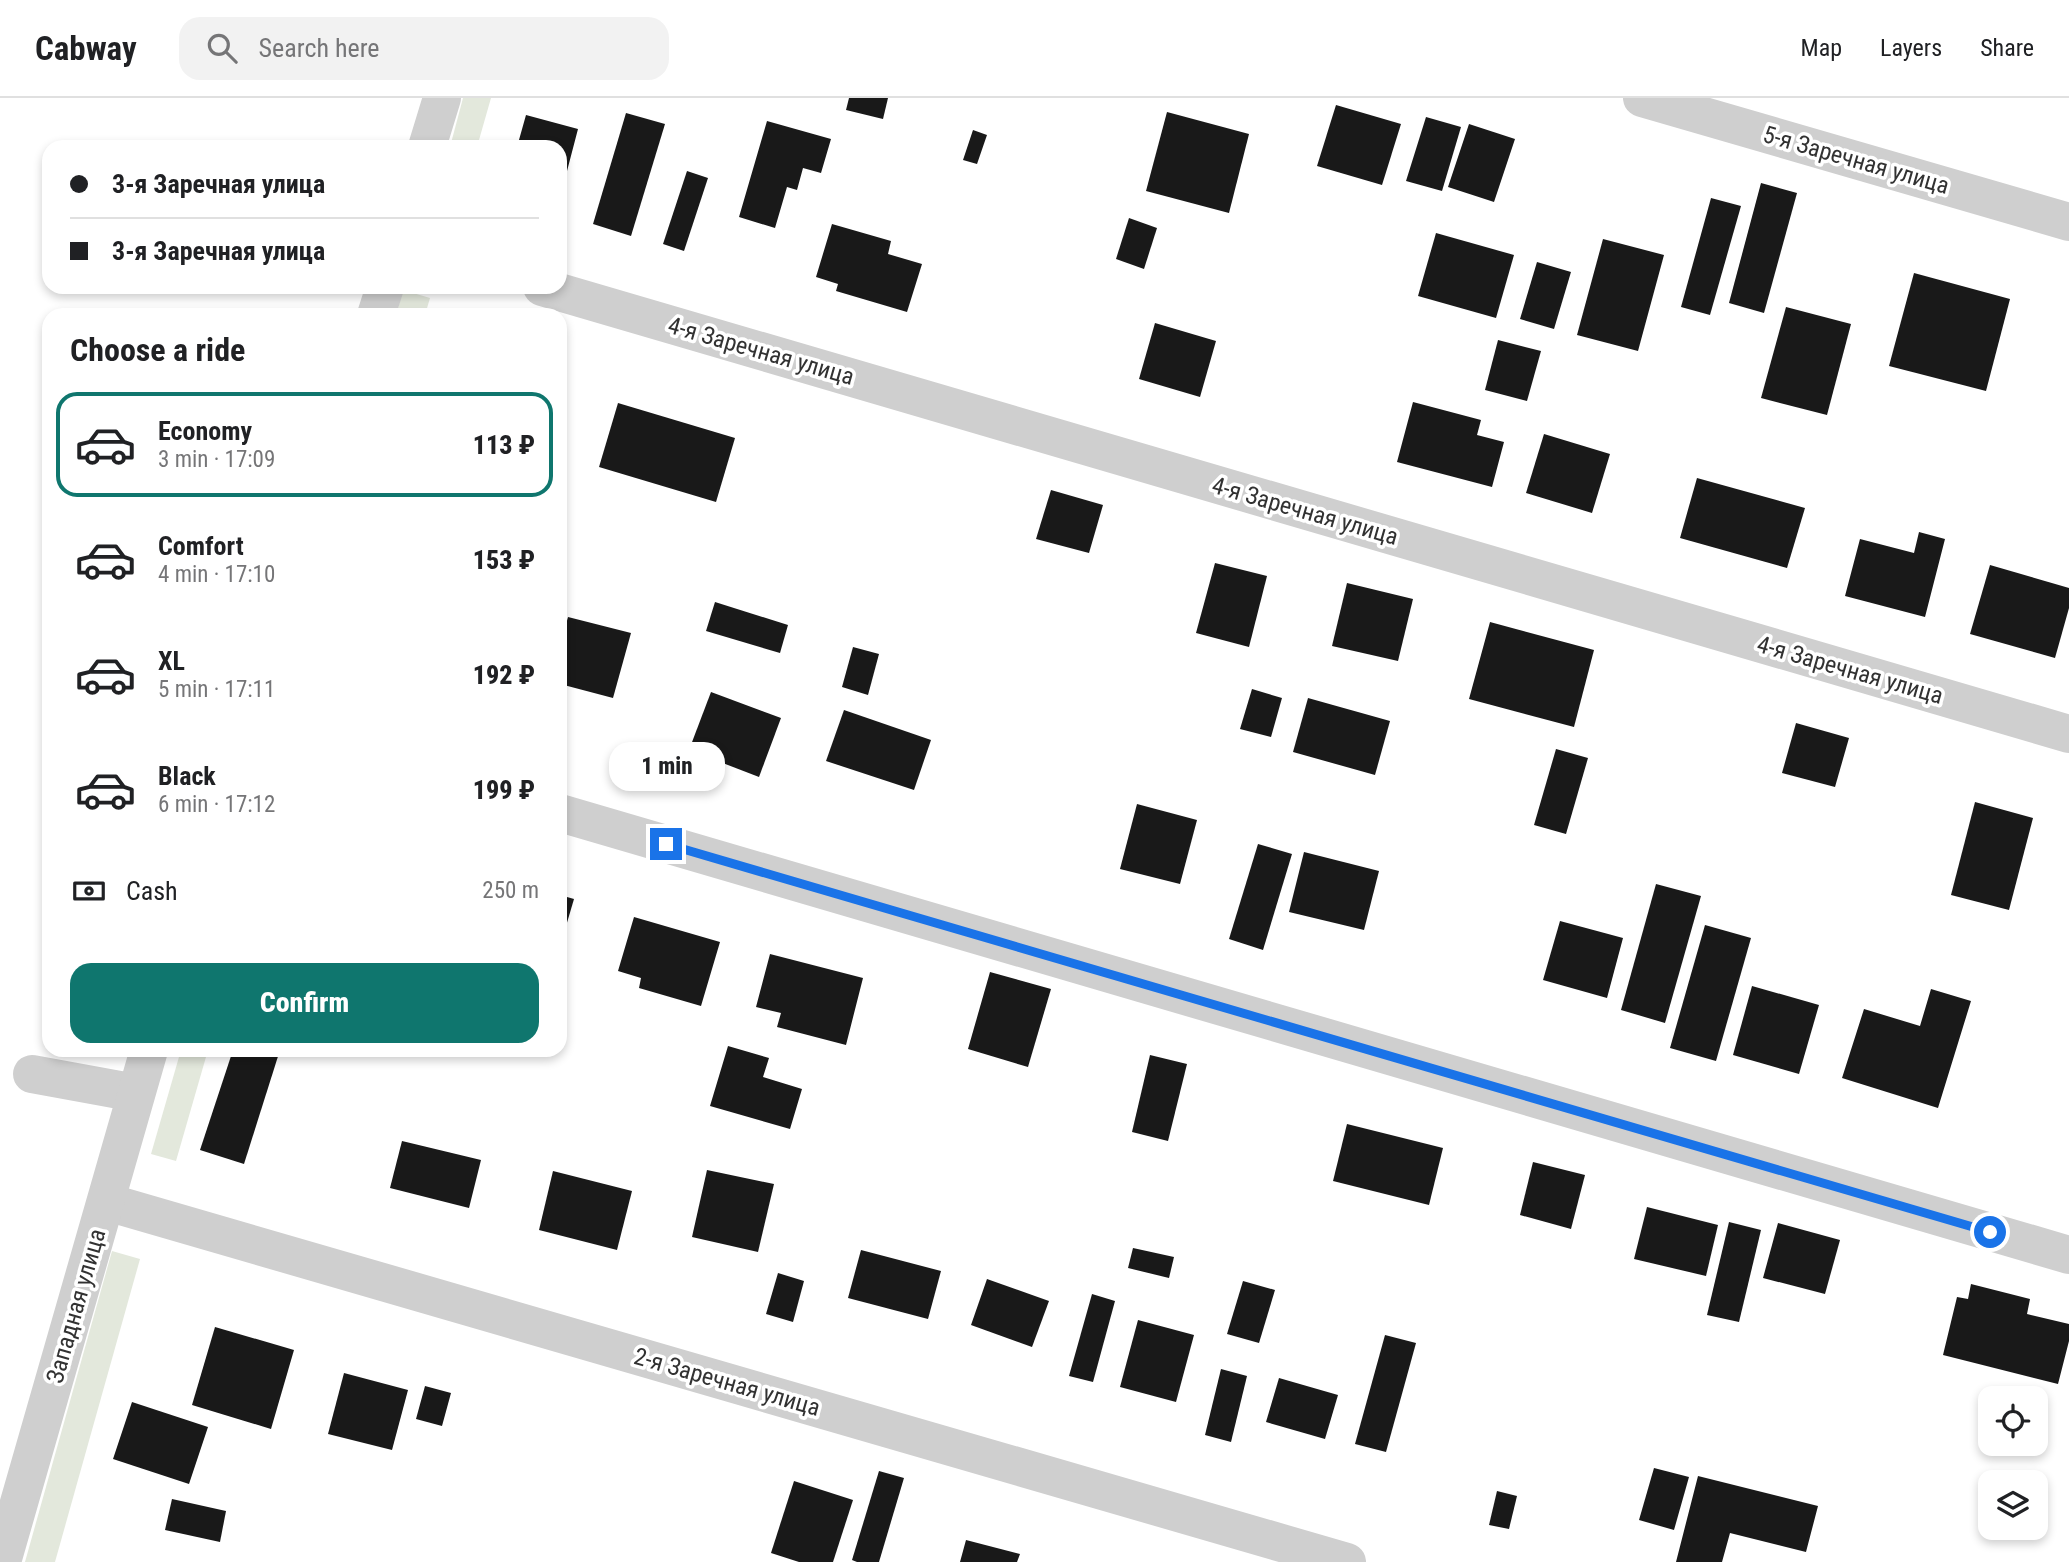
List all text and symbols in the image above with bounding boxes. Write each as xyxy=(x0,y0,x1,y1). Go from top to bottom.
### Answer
search box xyxy=(179,17,669,80)
text: Cabway xyxy=(35,29,137,68)
icon: search xyxy=(203,29,241,67)
text: Search here xyxy=(259,33,380,63)
text: Map xyxy=(1801,34,1842,62)
text: Layers xyxy=(1880,34,1942,62)
text: Share xyxy=(1980,34,2034,62)
street label: 5-я Заречная улица xyxy=(1760,120,1952,200)
text: 3-я Заречная улица xyxy=(112,169,325,199)
text: 3-я Заречная улица xyxy=(112,236,325,266)
street label: 4-я Заречная улица xyxy=(665,311,857,391)
text: Choose a ride xyxy=(70,331,245,369)
icon: car xyxy=(74,413,137,476)
text: Economy xyxy=(158,416,252,446)
text: 113 ₽ xyxy=(473,430,535,460)
text: 3 min · 17:09 xyxy=(158,446,275,473)
street label: 4-я Заречная улица xyxy=(1209,471,1401,551)
icon: car xyxy=(74,528,137,591)
text: Comfort xyxy=(158,531,244,561)
text: 153 ₽ xyxy=(473,545,535,575)
text: 4 min · 17:10 xyxy=(158,561,275,588)
street label: 4-я Заречная улица xyxy=(1754,630,1946,710)
icon: car xyxy=(74,643,137,706)
text: XL xyxy=(158,646,185,676)
text: 192 ₽ xyxy=(473,660,535,690)
text: 5 min · 17:11 xyxy=(158,676,275,703)
callout: 1 min xyxy=(608,742,724,792)
text: 1 min xyxy=(641,753,693,780)
icon: car xyxy=(74,758,137,821)
text: Black xyxy=(158,761,216,791)
text: 199 ₽ xyxy=(473,775,535,805)
text: 6 min · 17:12 xyxy=(158,791,275,818)
route end xyxy=(650,828,682,860)
icon: cash xyxy=(70,872,108,910)
text: Cash xyxy=(126,876,178,906)
text: 250 m xyxy=(482,877,539,904)
button: Confirm xyxy=(70,963,539,1043)
route start xyxy=(1974,1216,2006,1248)
street label: Западная улица xyxy=(41,1226,111,1386)
street label: 2-я Заречная улица xyxy=(631,1342,823,1422)
map controls xyxy=(1978,1386,2048,1540)
button: locate xyxy=(1978,1386,2048,1456)
button: layers xyxy=(1978,1470,2048,1540)

